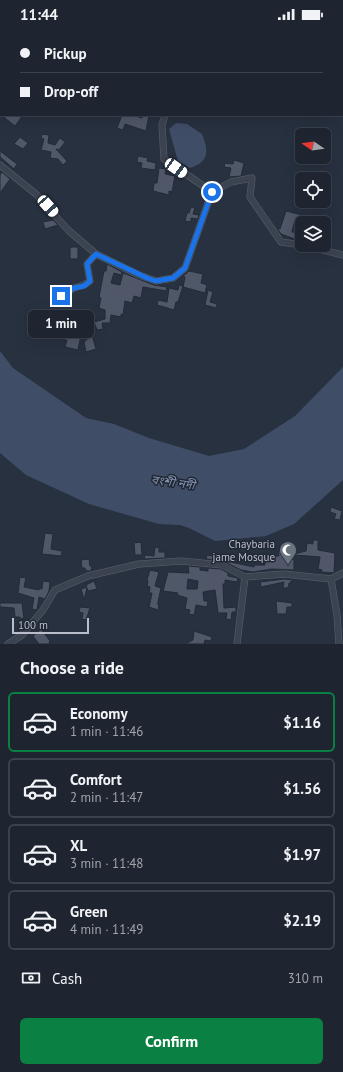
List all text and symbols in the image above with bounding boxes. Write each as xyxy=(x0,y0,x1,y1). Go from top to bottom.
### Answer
text: 11:44 xyxy=(20,5,58,24)
text: Pickup xyxy=(44,44,87,63)
text: Drop-off xyxy=(44,82,98,101)
north arrow xyxy=(295,128,331,164)
map controls xyxy=(295,128,331,252)
car xyxy=(163,156,189,180)
button: locate xyxy=(295,172,331,208)
route start xyxy=(203,183,221,201)
car xyxy=(36,193,60,219)
button: layers xyxy=(295,216,331,252)
route end xyxy=(52,287,70,305)
callout: 1 min xyxy=(28,310,94,338)
text: 1 min xyxy=(45,315,77,332)
water label: বংশী নদী xyxy=(150,472,199,493)
place label: Chaybaria jame Mosque xyxy=(212,537,275,564)
mosque icon: Chaybaria jame Mosque xyxy=(278,540,298,565)
scale bar xyxy=(12,616,89,635)
text: 100 m xyxy=(18,618,48,632)
text: Choose a ride xyxy=(20,656,124,679)
icon: car xyxy=(22,704,58,740)
text: Economy xyxy=(70,704,128,723)
text: $1.16 xyxy=(283,713,321,732)
text: 1 min · 11:46 xyxy=(70,723,143,740)
icon: car xyxy=(22,770,58,806)
text: Comfort xyxy=(70,770,122,789)
text: $1.56 xyxy=(283,779,321,798)
text: 2 min · 11:47 xyxy=(70,789,143,806)
icon: car xyxy=(22,836,58,872)
text: XL xyxy=(70,836,87,855)
text: $1.97 xyxy=(283,845,321,864)
text: 3 min · 11:48 xyxy=(70,855,143,872)
icon: car xyxy=(22,902,58,938)
text: Green xyxy=(70,902,108,921)
text: $2.19 xyxy=(283,911,321,930)
text: 4 min · 11:49 xyxy=(70,921,143,938)
icon: cash xyxy=(20,967,42,989)
text: Cash xyxy=(52,969,82,988)
text: 310 m xyxy=(288,970,323,987)
button: Confirm xyxy=(20,1018,323,1064)

